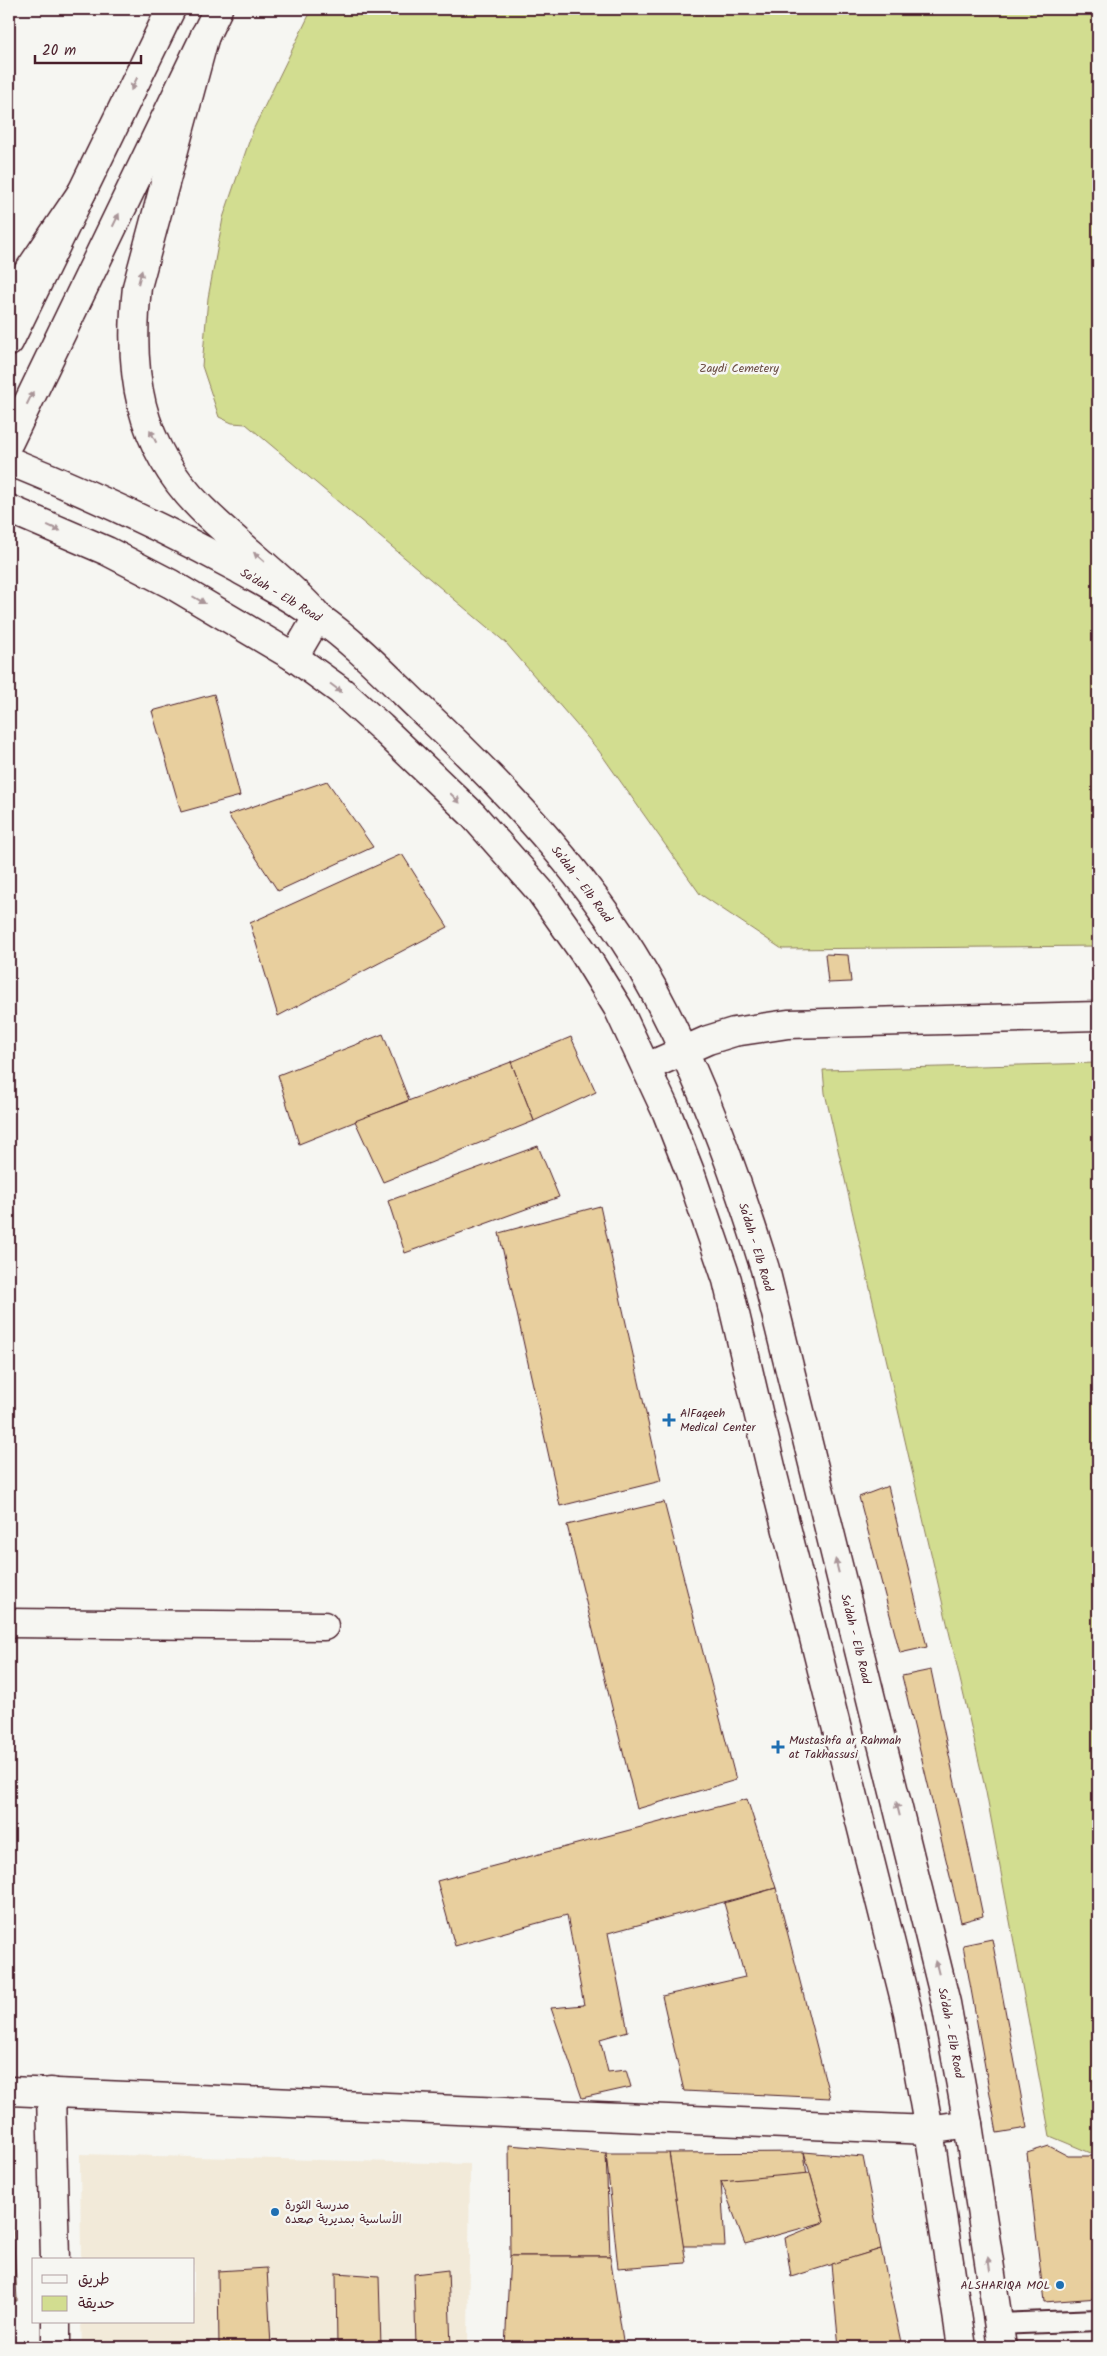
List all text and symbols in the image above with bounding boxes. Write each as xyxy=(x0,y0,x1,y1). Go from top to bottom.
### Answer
scale bar xyxy=(35,32,141,64)
text: 20 m xyxy=(42,39,76,63)
one-way arrow xyxy=(130,77,138,91)
one-way arrow xyxy=(112,213,120,227)
one-way arrow xyxy=(136,270,144,285)
park label: Zaydi Cemetery xyxy=(699,359,779,378)
one-way arrow xyxy=(26,391,34,405)
one-way arrow xyxy=(149,429,157,443)
one-way arrow xyxy=(47,524,61,532)
one-way arrow xyxy=(252,552,265,563)
street label: Sa'dah - Elb Road xyxy=(236,564,326,628)
one-way arrow xyxy=(192,596,206,605)
one-way arrow xyxy=(329,682,342,693)
one-way arrow xyxy=(449,791,461,803)
street label: Sa'dah - Elb Road xyxy=(546,842,617,928)
street label: Sa'dah - Elb Road xyxy=(733,1200,778,1295)
place label: AlFaqeeh Medical Center xyxy=(680,1404,756,1437)
marker: AlFaqeeh Medical Center xyxy=(662,1413,676,1427)
one-way arrow xyxy=(833,1559,841,1574)
street label: Sa'dah - Elb Road xyxy=(835,1592,876,1687)
place label: Mustashfa ar Rahmah at Takhassusi xyxy=(789,1731,901,1764)
marker: Mustashfa ar Rahmah at Takhassusi xyxy=(771,1740,785,1754)
one-way arrow xyxy=(894,1801,902,1816)
one-way arrow xyxy=(933,1959,941,1974)
street label: Sa'dah - Elb Road xyxy=(932,1986,969,2081)
place label: مدرسة الثورة الأساسية بمديرية صعده xyxy=(285,2196,402,2229)
marker: مدرسة الثورة الأساسية بمديرية صعده xyxy=(269,2206,281,2218)
one-way arrow xyxy=(985,2256,993,2272)
legend xyxy=(32,2258,195,2324)
text: طريق xyxy=(78,2268,110,2292)
place label: ALSHARIQA MOL xyxy=(961,2276,1050,2295)
marker: ALSHARIQA MOL xyxy=(1054,2279,1066,2291)
text: حديقة xyxy=(78,2292,115,2316)

